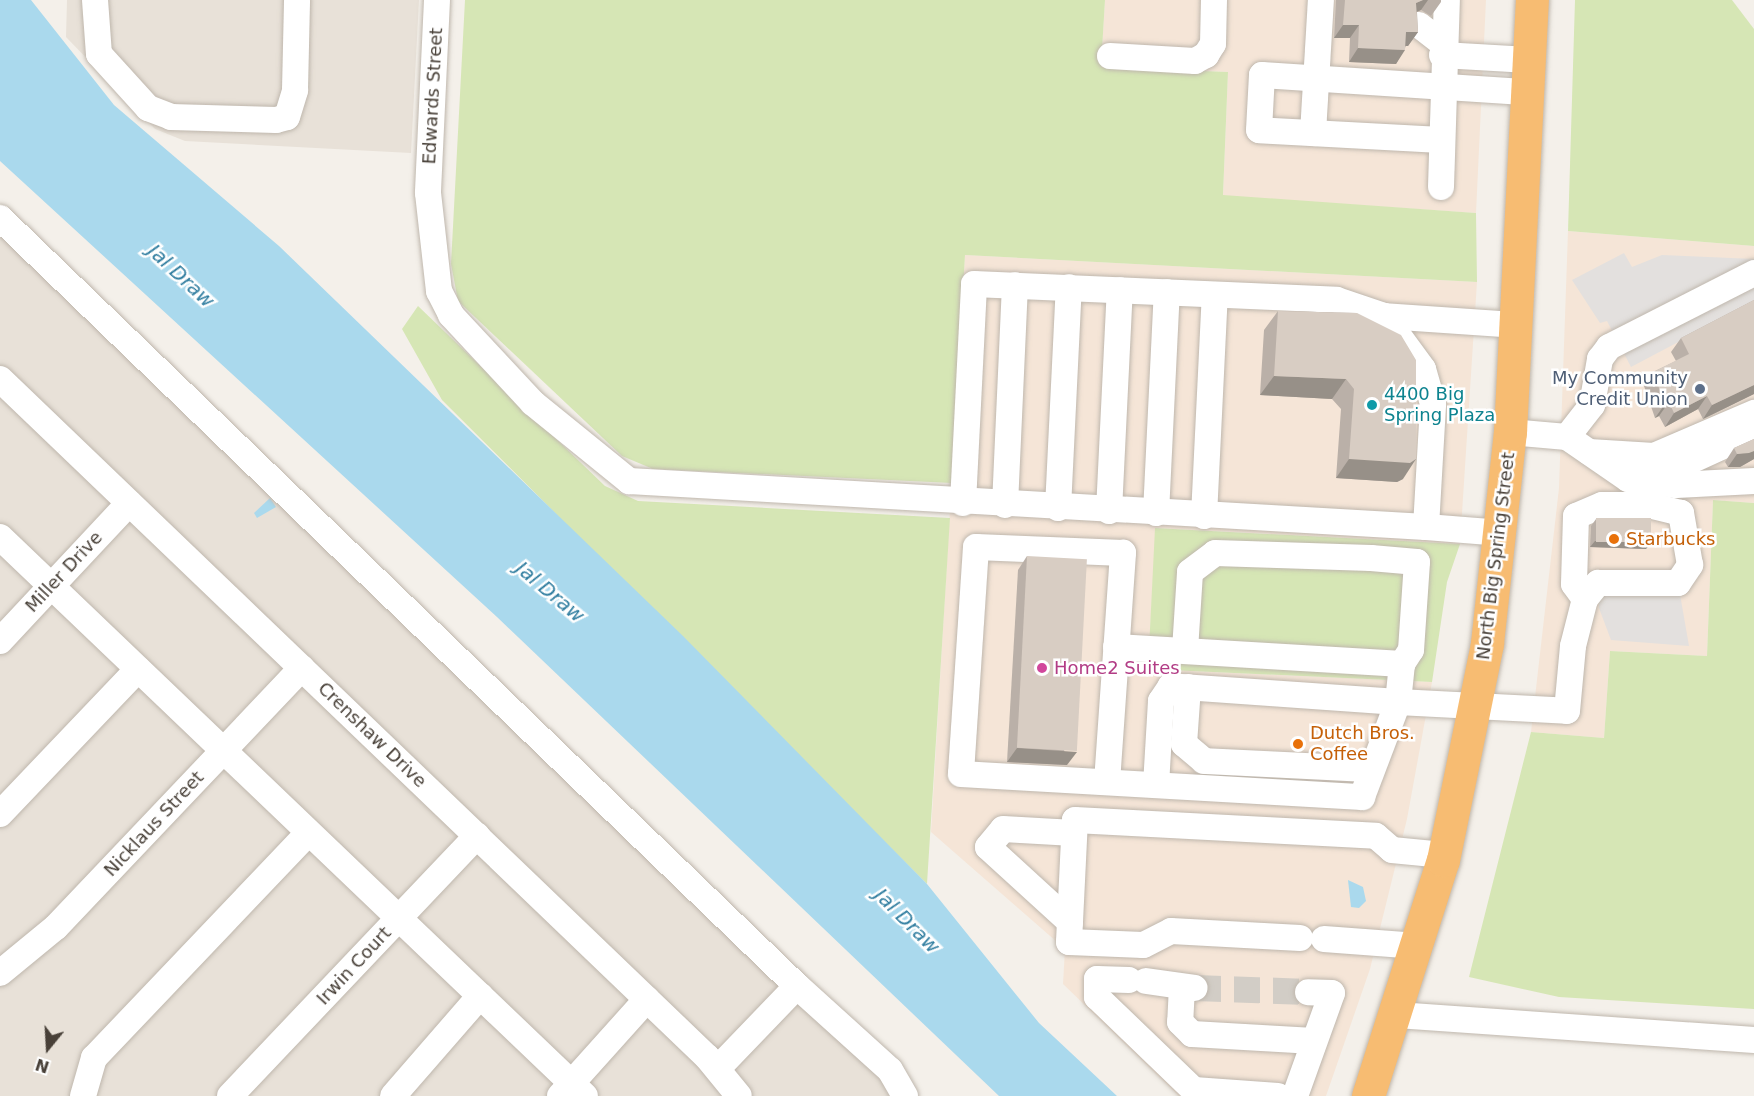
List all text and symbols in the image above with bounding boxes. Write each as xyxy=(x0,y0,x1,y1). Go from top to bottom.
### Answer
street label: Edwards Street xyxy=(419,27,447,165)
water label: Jal Draw xyxy=(143,239,219,313)
place label: My Community Credit Union xyxy=(1552,368,1688,410)
marker: My Community Credit Union xyxy=(1693,382,1707,396)
place label: 4400 Big Spring Plaza xyxy=(1384,384,1495,426)
marker: 4400 Big Spring Plaza xyxy=(1365,398,1379,412)
street label: North Big Spring Street xyxy=(1473,451,1519,661)
street label: Miller Drive xyxy=(21,527,107,617)
place label: Starbucks xyxy=(1626,528,1715,550)
marker: Starbucks xyxy=(1607,532,1621,546)
water label: Jal Draw xyxy=(511,556,589,628)
place label: Home2 Suites xyxy=(1054,657,1180,679)
marker: Home2 Suites xyxy=(1035,661,1049,675)
street label: Crenshaw Drive xyxy=(313,678,431,792)
place label: Dutch Bros. Coffee xyxy=(1310,723,1415,766)
marker: Dutch Bros. Coffee xyxy=(1291,737,1305,751)
street label: Nicklaus Street xyxy=(100,767,208,881)
water label: Jal Draw xyxy=(869,883,945,959)
street label: Irwin Court xyxy=(312,922,396,1010)
north arrow xyxy=(18,1018,78,1078)
text: N xyxy=(33,1054,52,1077)

